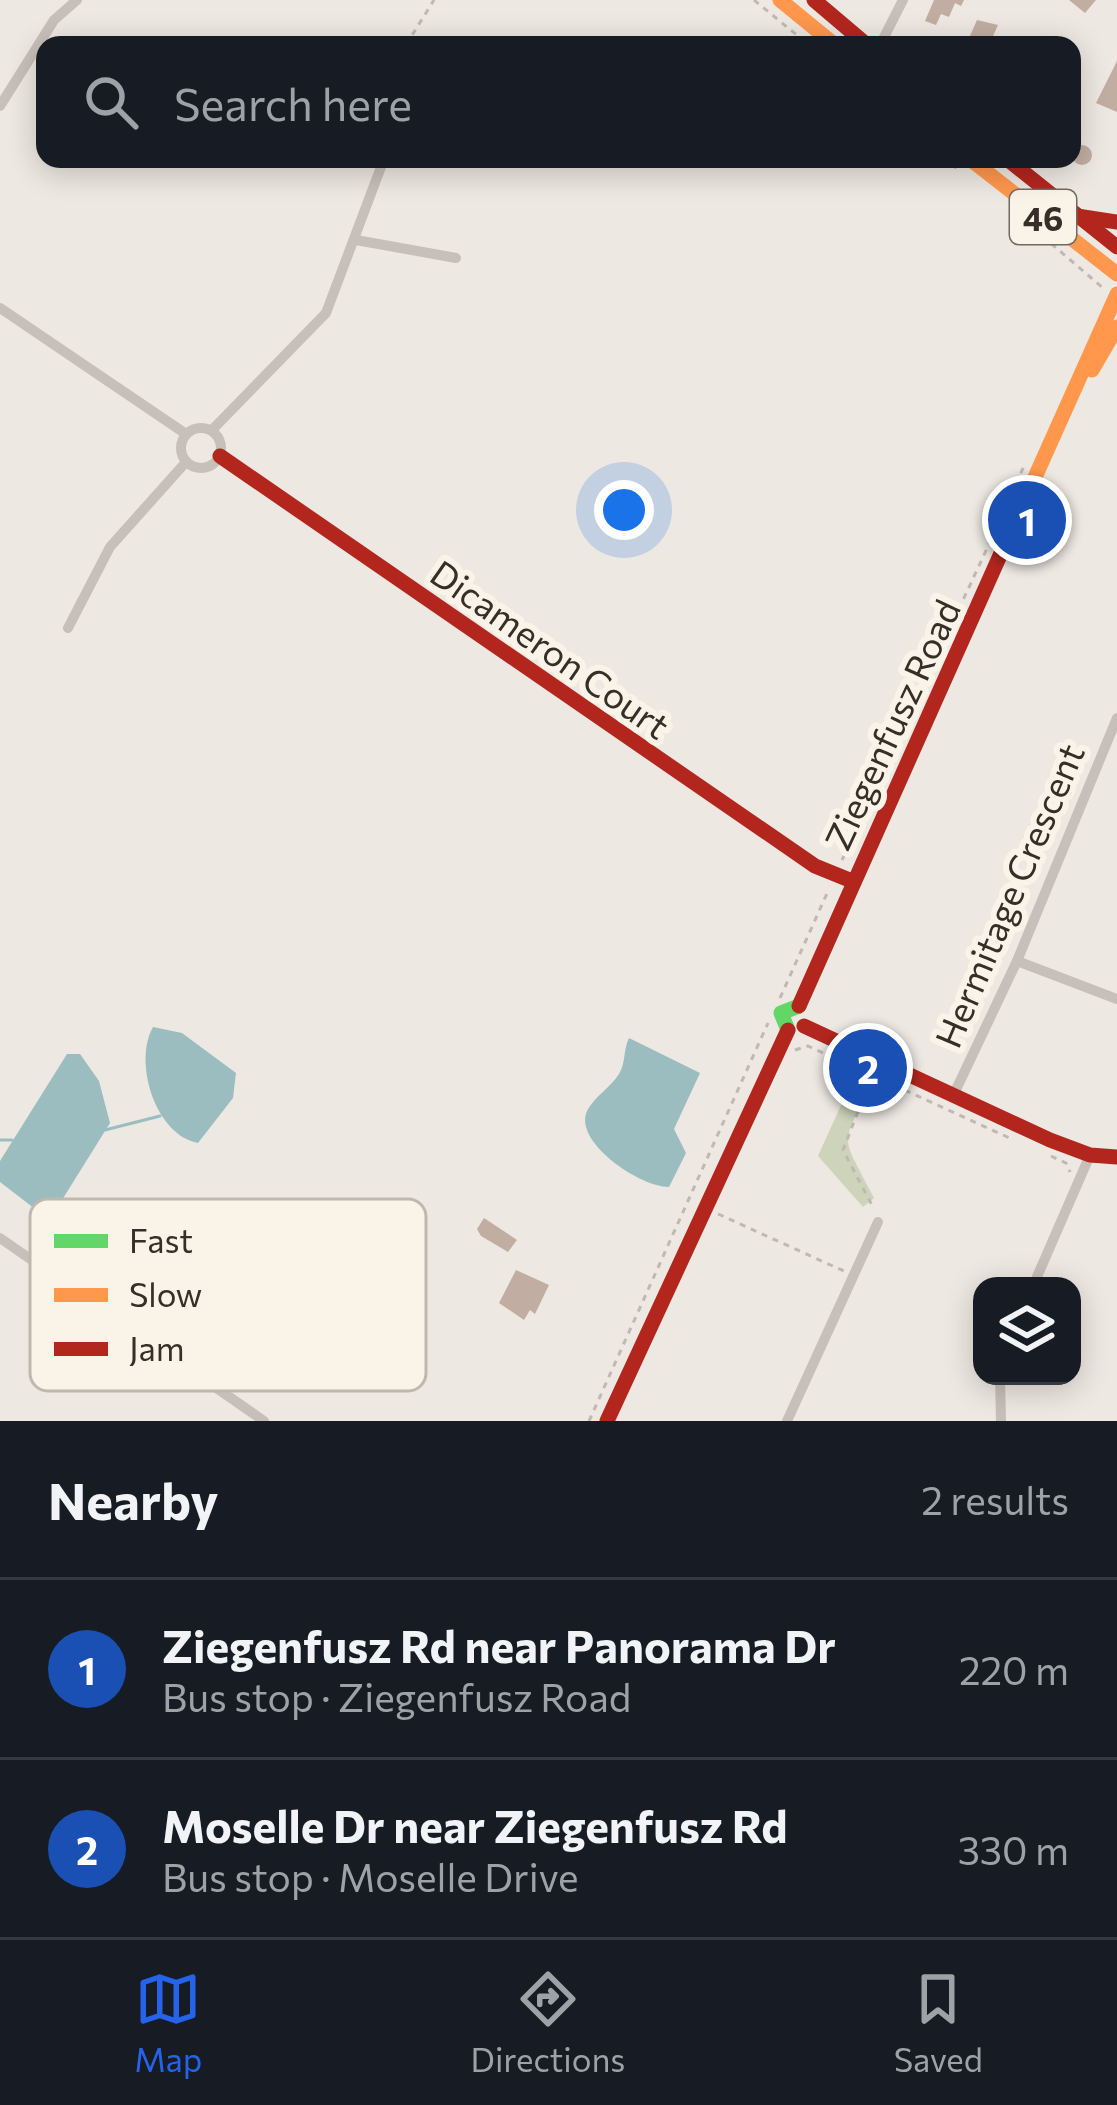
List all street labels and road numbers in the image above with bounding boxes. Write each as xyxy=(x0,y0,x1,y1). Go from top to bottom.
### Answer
road number: 46 xyxy=(1010,190,1076,244)
street label: Dicameron Court xyxy=(423,549,679,747)
street label: Ziegenfusz Road xyxy=(814,592,968,856)
street label: Hermitage Crescent xyxy=(924,737,1092,1053)

